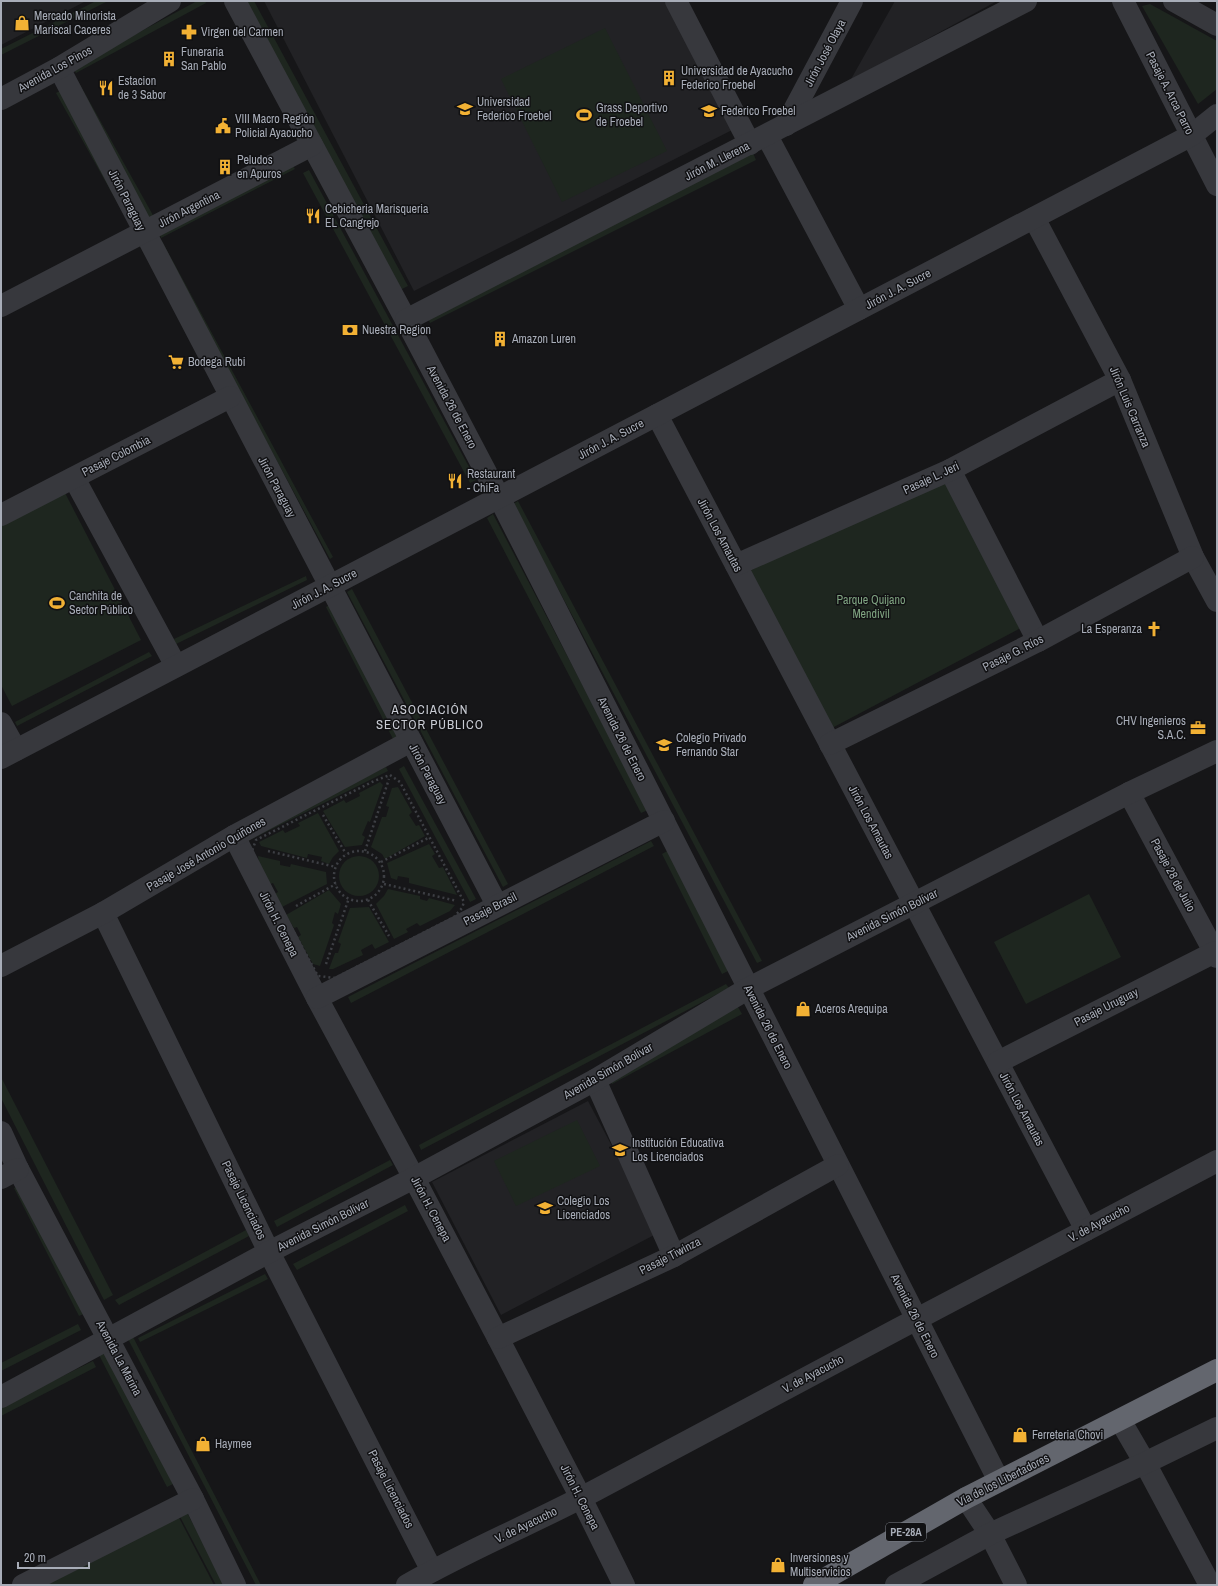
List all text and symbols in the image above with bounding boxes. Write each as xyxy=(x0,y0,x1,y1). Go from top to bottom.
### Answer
place label: Mercado Minorista Mariscal Caceres xyxy=(34,8,117,38)
shop icon: Mercado Minorista Mariscal Caceres xyxy=(13,14,31,32)
street label: Jirón José Olaya xyxy=(801,16,850,89)
pharmacy icon: Virgen del Carmen xyxy=(180,23,198,41)
place label: Virgen del Carmen xyxy=(201,24,283,40)
street label: Avenida Los Pinos xyxy=(14,42,95,96)
place label: Funeraria San Pablo xyxy=(181,44,226,74)
street label: Pasaje A. Arca Parro xyxy=(1142,49,1198,137)
building icon: Funeraria San Pablo xyxy=(160,50,178,68)
place label: Universidad de Ayacucho Federico Froebel xyxy=(681,63,793,93)
building icon: Universidad de Ayacucho Federico Froebel xyxy=(660,69,678,87)
place label: Estacion de 3 Sabor xyxy=(118,73,167,103)
restaurant icon: Estacion de 3 Sabor xyxy=(97,79,115,97)
place label: Universidad Federico Froebel xyxy=(477,94,551,124)
school or university icon: Universidad Federico Froebel xyxy=(456,100,474,118)
place label: Grass Deportivo de Froebel xyxy=(596,100,668,130)
school or university icon: Federico Froebel xyxy=(700,102,718,120)
place label: Federico Froebel xyxy=(721,103,795,119)
sports icon: Grass Deportivo de Froebel xyxy=(575,106,593,124)
place label: VIII Macro Región Policial Ayacucho xyxy=(235,111,314,141)
public building icon: VIII Macro Región Policial Ayacucho xyxy=(214,117,232,135)
street label: Jirón M. Llerena xyxy=(682,137,753,184)
place label: Peludos en Apuros xyxy=(237,152,281,182)
building icon: Peludos en Apuros xyxy=(216,158,234,176)
street label: Jirón Paraguay xyxy=(105,167,149,233)
street label: Jirón Argentina xyxy=(156,186,223,231)
place label: Cebicheria Marisqueria EL Cangrejo xyxy=(325,201,429,231)
restaurant icon: Cebicheria Marisqueria EL Cangrejo xyxy=(304,207,322,225)
street label: Jirón J. A. Sucre xyxy=(862,265,934,313)
bank icon: Nuestra Region xyxy=(341,321,359,339)
place label: Nuestra Region xyxy=(362,322,431,338)
building icon: Amazon Luren xyxy=(491,330,509,348)
place label: Amazon Luren xyxy=(511,331,576,347)
supermarket icon: Bodega Rubi xyxy=(167,353,185,371)
place label: Bodega Rubi xyxy=(188,354,245,370)
street label: Avenida 26 de Enero xyxy=(423,362,481,452)
street label: Jirón Luis Carranza xyxy=(1106,364,1154,450)
street label: Jirón J. A. Sucre xyxy=(575,415,647,463)
street label: Pasaje Colombia xyxy=(79,432,153,480)
street label: Jirón Paraguay xyxy=(254,454,300,520)
street label: Pasaje L. Jeri xyxy=(900,458,962,498)
place label: Restaurant - ChiFa xyxy=(467,466,515,496)
restaurant icon: Restaurant - ChiFa xyxy=(446,472,464,490)
street label: Jirón Los Amautas xyxy=(694,495,746,575)
street label: Jirón J. A. Sucre xyxy=(288,565,360,613)
place label: Canchita de Sector Público xyxy=(69,588,133,618)
park label: Parque Quijano Mendivil xyxy=(837,592,905,622)
sports icon: Canchita de Sector Público xyxy=(48,594,66,612)
church icon: La Esperanza xyxy=(1145,620,1163,638)
place label: La Esperanza xyxy=(1081,621,1143,637)
street label: Pasaje G. Ríos xyxy=(980,631,1046,675)
street label: Avenida 26 de Enero xyxy=(593,693,650,784)
district label: ASOCIACIÓN SECTOR PÚBLICO xyxy=(376,701,484,733)
place label: CHV Ingenieros S.A.C. xyxy=(1116,713,1186,743)
office icon: CHV Ingenieros S.A.C. xyxy=(1189,719,1207,737)
place label: Colegio Privado Fernando Star xyxy=(676,730,747,760)
school or university icon: Colegio Privado Fernando Star xyxy=(655,736,673,754)
street label: Jirón Paraguay xyxy=(405,741,451,807)
street label: Jirón Los Amautas xyxy=(845,782,897,862)
street label: Pasaje José Antonio Quiñones xyxy=(143,813,269,895)
street label: Pasaje 28 de Julio xyxy=(1147,835,1199,915)
street label: Avenida Simón Bolívar xyxy=(843,885,941,945)
street label: Jirón H. Cenepa xyxy=(256,888,303,960)
street label: Pasaje Brasil xyxy=(461,889,519,929)
street label: Avenida 26 de Enero xyxy=(739,981,796,1072)
street label: Pasaje Uruguay xyxy=(1071,984,1141,1030)
shop icon: Aceros Arequipa xyxy=(794,1000,812,1018)
place label: Aceros Arequipa xyxy=(814,1001,888,1017)
street label: Avenida Simón Bolívar xyxy=(560,1039,656,1104)
street label: Jirón Los Amautas xyxy=(996,1069,1048,1149)
place label: Institución Educativa Los Licenciados xyxy=(632,1135,724,1165)
school or university icon: Institución Educativa Los Licenciados xyxy=(611,1141,629,1159)
street label: Pasaje Licenciados xyxy=(218,1158,270,1242)
street label: Jirón H. Cenepa xyxy=(407,1174,455,1245)
place label: Colegio Los Licenciados xyxy=(557,1193,610,1223)
street label: Avenida Simón Bolívar xyxy=(274,1195,372,1255)
school or university icon: Colegio Los Licenciados xyxy=(536,1199,554,1217)
street label: V. de Ayacucho xyxy=(1066,1200,1132,1246)
street label: Pasaje Tiwinza xyxy=(637,1233,704,1278)
street label: Avenida 26 de Enero xyxy=(886,1270,943,1361)
street label: Avenida La Marina xyxy=(92,1317,146,1399)
street label: V. de Ayacucho xyxy=(780,1351,846,1397)
shop icon: Ferreteria Chovi xyxy=(1011,1426,1029,1444)
place label: Ferreteria Chovi xyxy=(1032,1427,1103,1443)
shop icon: Haymee xyxy=(194,1435,212,1453)
place label: Haymee xyxy=(215,1436,252,1452)
street label: Pasaje Licenciados xyxy=(364,1447,418,1531)
street label: Vía de los Libertadores xyxy=(954,1450,1052,1510)
street label: Jirón H. Cenepa xyxy=(557,1461,604,1533)
street label: V. de Ayacucho xyxy=(492,1503,560,1547)
road number: PE-28A xyxy=(886,1523,926,1541)
scale bar xyxy=(18,1544,89,1570)
text: 20 m xyxy=(24,1550,46,1566)
place label: Inversiones y Multiservicios xyxy=(790,1550,851,1580)
shop icon: Inversiones y Multiservicios xyxy=(769,1556,787,1574)

